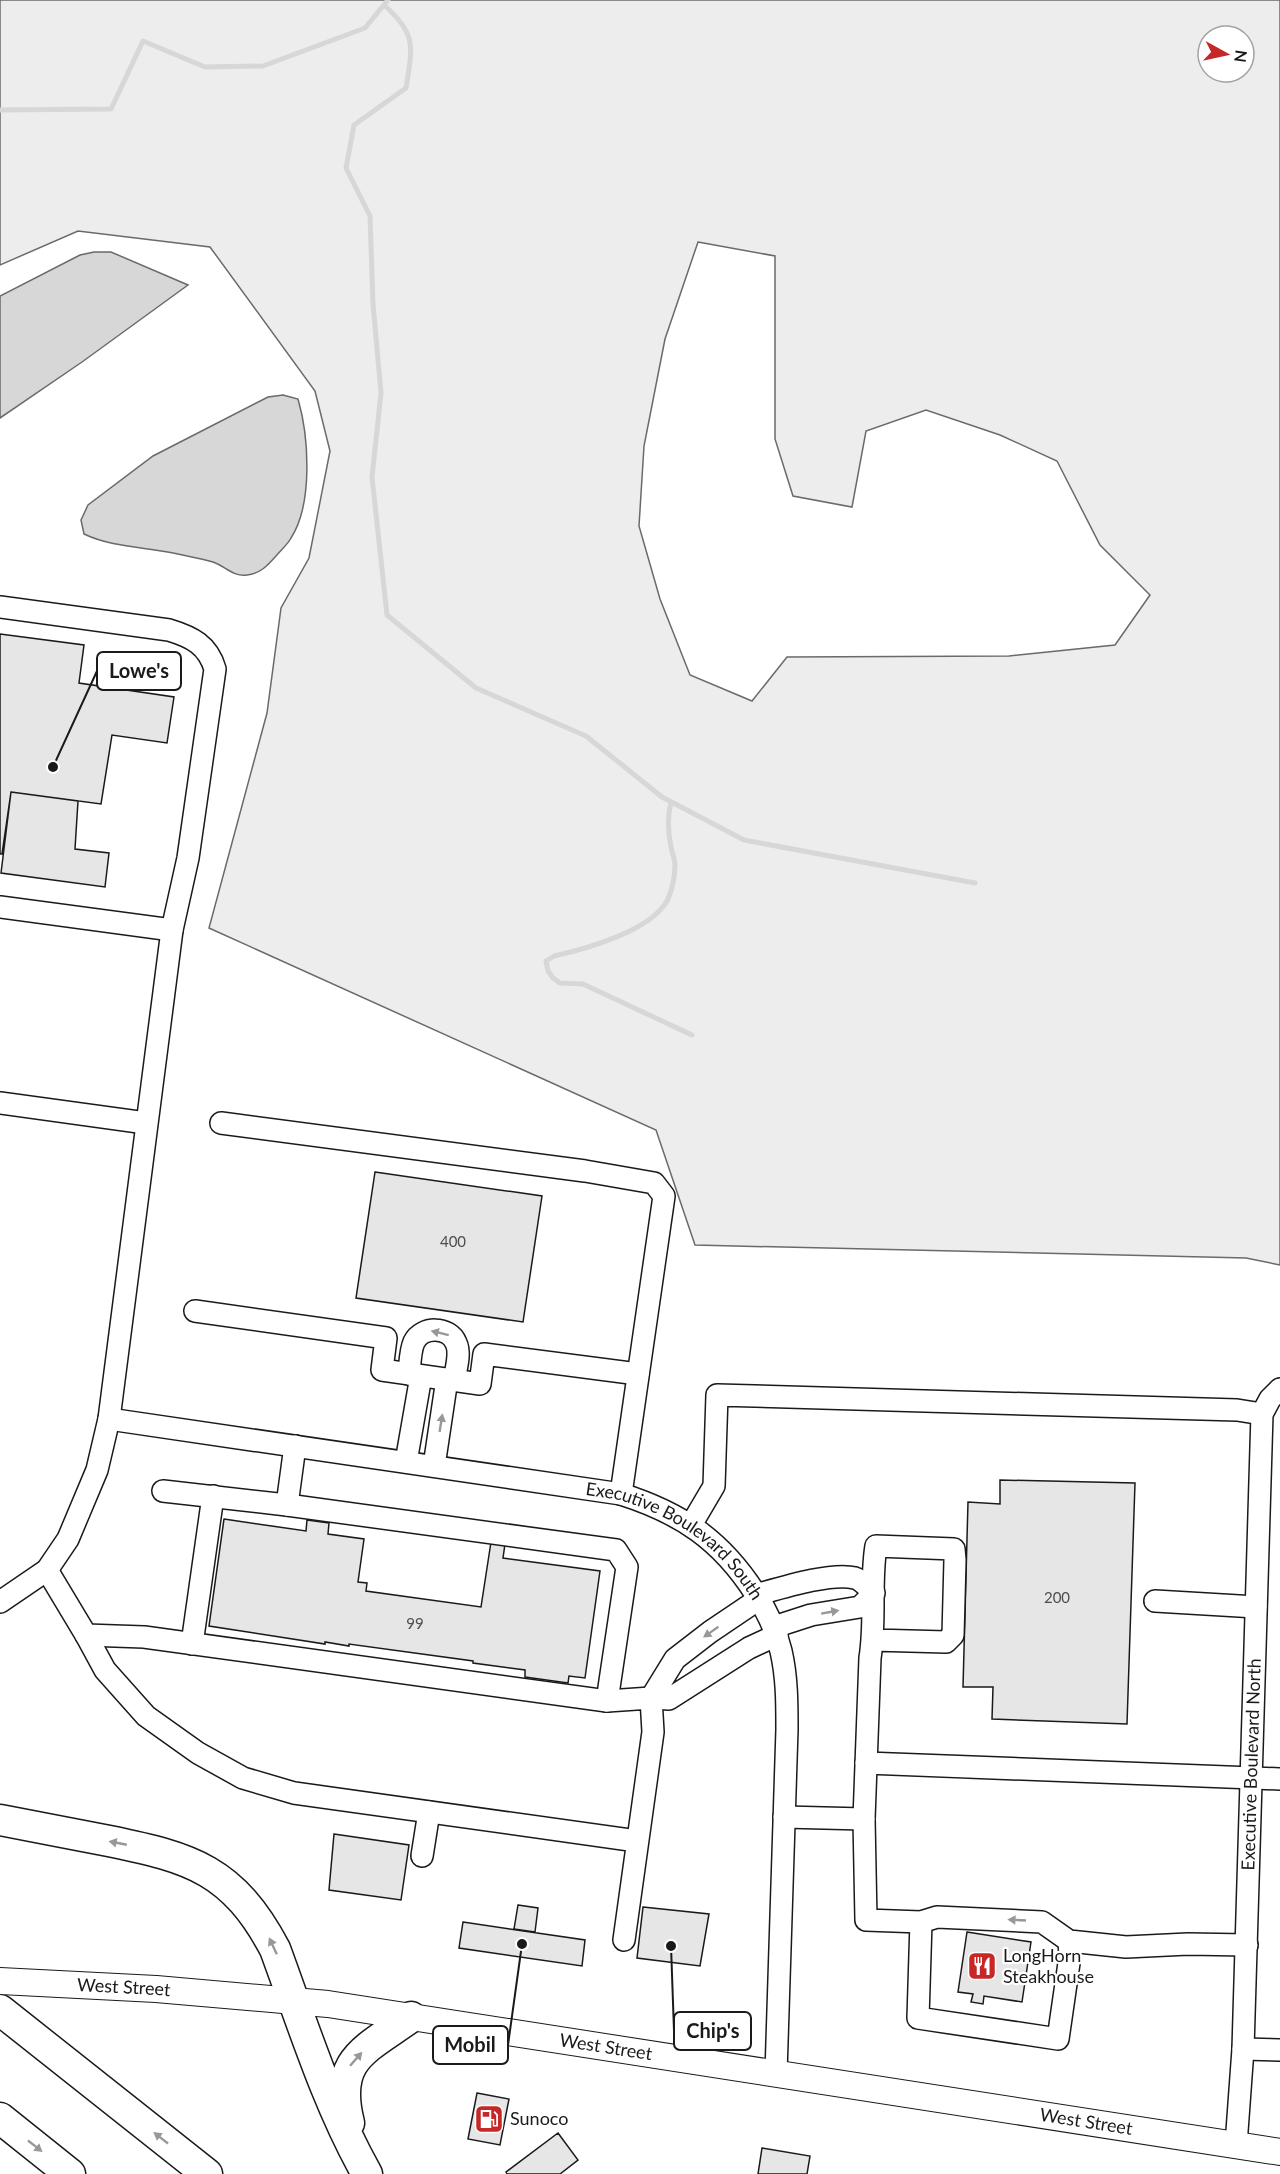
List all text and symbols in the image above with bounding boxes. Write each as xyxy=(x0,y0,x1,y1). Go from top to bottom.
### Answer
north arrow xyxy=(1196,24,1256,84)
text: N xyxy=(1231,49,1252,64)
callout: Lowe's xyxy=(97,652,181,690)
text: Lowe's xyxy=(109,658,169,682)
house number: 400 xyxy=(440,1232,466,1250)
one-way arrow xyxy=(431,1327,449,1337)
one-way arrow xyxy=(436,1413,445,1432)
street label: Executive Boulevard South xyxy=(584,1477,768,1604)
house number: 200 xyxy=(1044,1588,1070,1606)
one-way arrow xyxy=(821,1607,840,1616)
house number: 99 xyxy=(406,1614,424,1632)
one-way arrow xyxy=(703,1626,719,1638)
street label: Executive Boulevard North xyxy=(1236,1658,1265,1871)
one-way arrow xyxy=(108,1838,127,1847)
one-way arrow xyxy=(1008,1915,1027,1925)
one-way arrow xyxy=(268,1937,277,1954)
place label: LongHorn Steakhouse xyxy=(1003,1944,1094,1987)
restaurant icon: LongHorn Steakhouse xyxy=(966,1950,998,1982)
street label: West Street xyxy=(77,1973,172,2000)
callout: Chip's xyxy=(674,2012,751,2050)
text: Chip's xyxy=(686,2018,740,2042)
callout: Mobil xyxy=(433,2026,508,2064)
street label: West Street xyxy=(558,2028,654,2064)
text: Mobil xyxy=(444,2032,496,2056)
one-way arrow xyxy=(350,2052,363,2067)
fuel station icon: Sunoco xyxy=(473,2103,505,2135)
street label: West Street xyxy=(1038,2103,1135,2139)
place label: Sunoco xyxy=(510,2107,569,2129)
one-way arrow xyxy=(154,2132,169,2144)
one-way arrow xyxy=(27,2140,43,2153)

